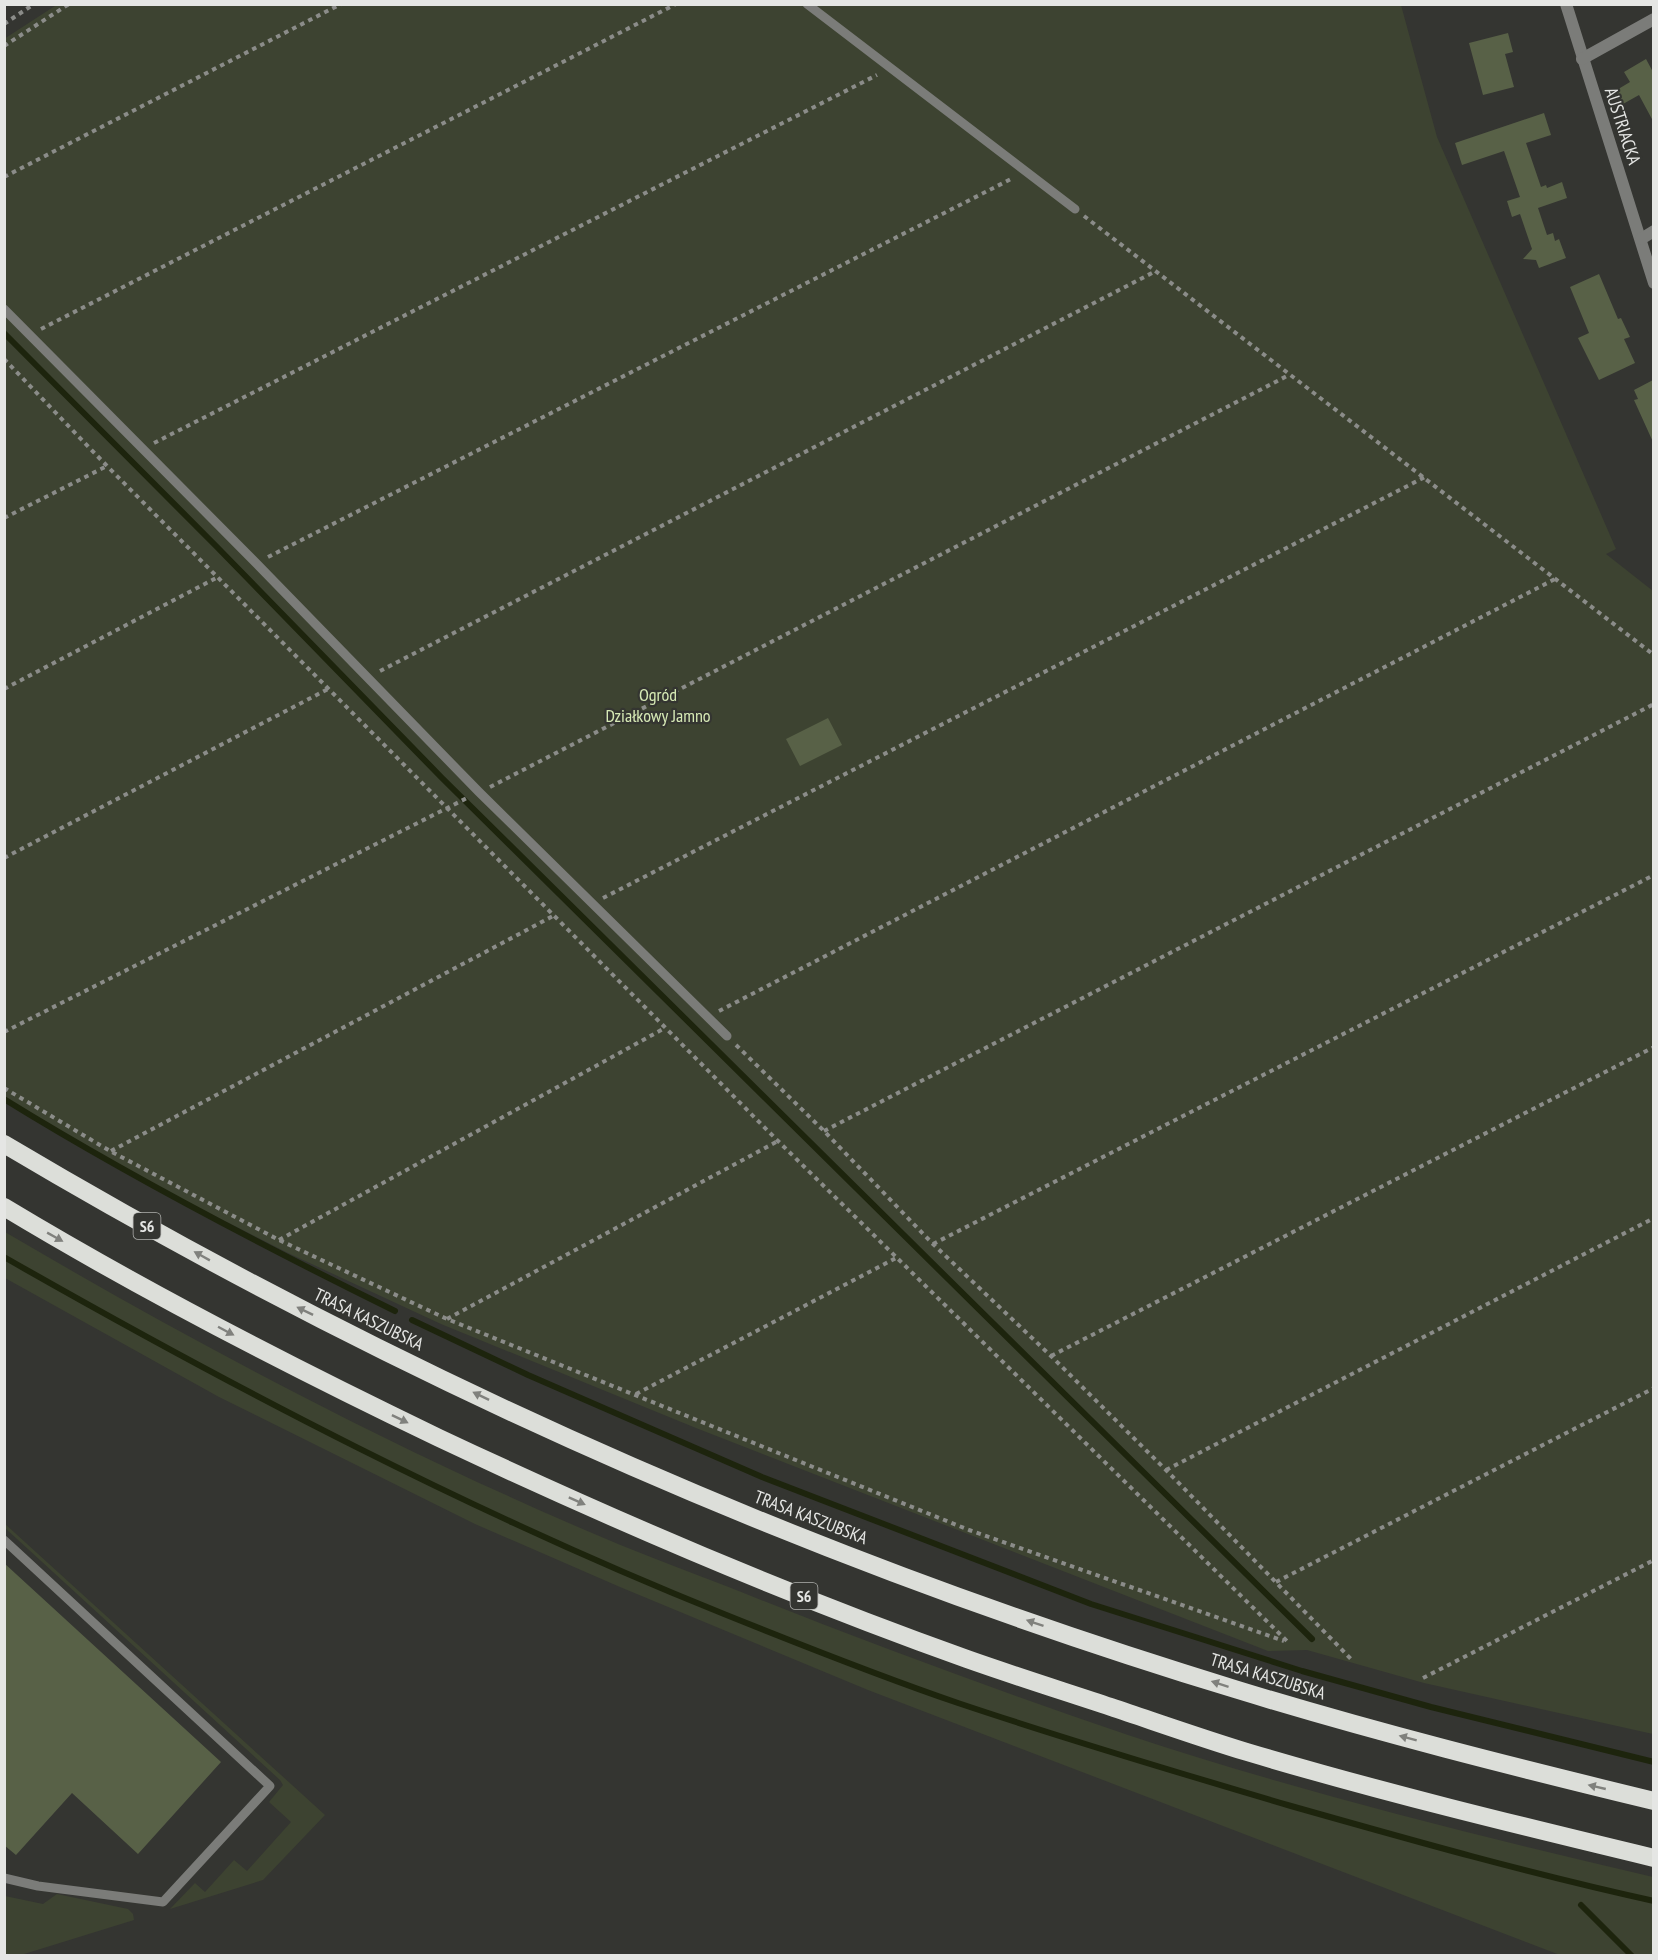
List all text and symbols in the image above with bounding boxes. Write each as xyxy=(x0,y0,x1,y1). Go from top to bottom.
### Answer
street label: AUSTRIACKA xyxy=(1600,84,1646,168)
park label: Ogród Działkowy Jamno xyxy=(605,683,711,727)
road number: S6 xyxy=(134,1213,160,1239)
one-way arrow xyxy=(47,1232,64,1242)
one-way arrow xyxy=(193,1251,210,1261)
street label: TRASA KASZUBSKA xyxy=(310,1283,428,1356)
one-way arrow xyxy=(297,1306,314,1315)
one-way arrow xyxy=(218,1326,235,1336)
one-way arrow xyxy=(472,1392,489,1401)
one-way arrow xyxy=(391,1414,408,1423)
street label: TRASA KASZUBSKA xyxy=(751,1485,871,1549)
one-way arrow xyxy=(568,1496,586,1506)
road number: S6 xyxy=(790,1583,818,1609)
one-way arrow xyxy=(1026,1617,1044,1627)
street label: TRASA KASZUBSKA xyxy=(1208,1648,1329,1705)
one-way arrow xyxy=(1211,1679,1229,1689)
one-way arrow xyxy=(1399,1733,1417,1742)
one-way arrow xyxy=(1587,1782,1606,1792)

